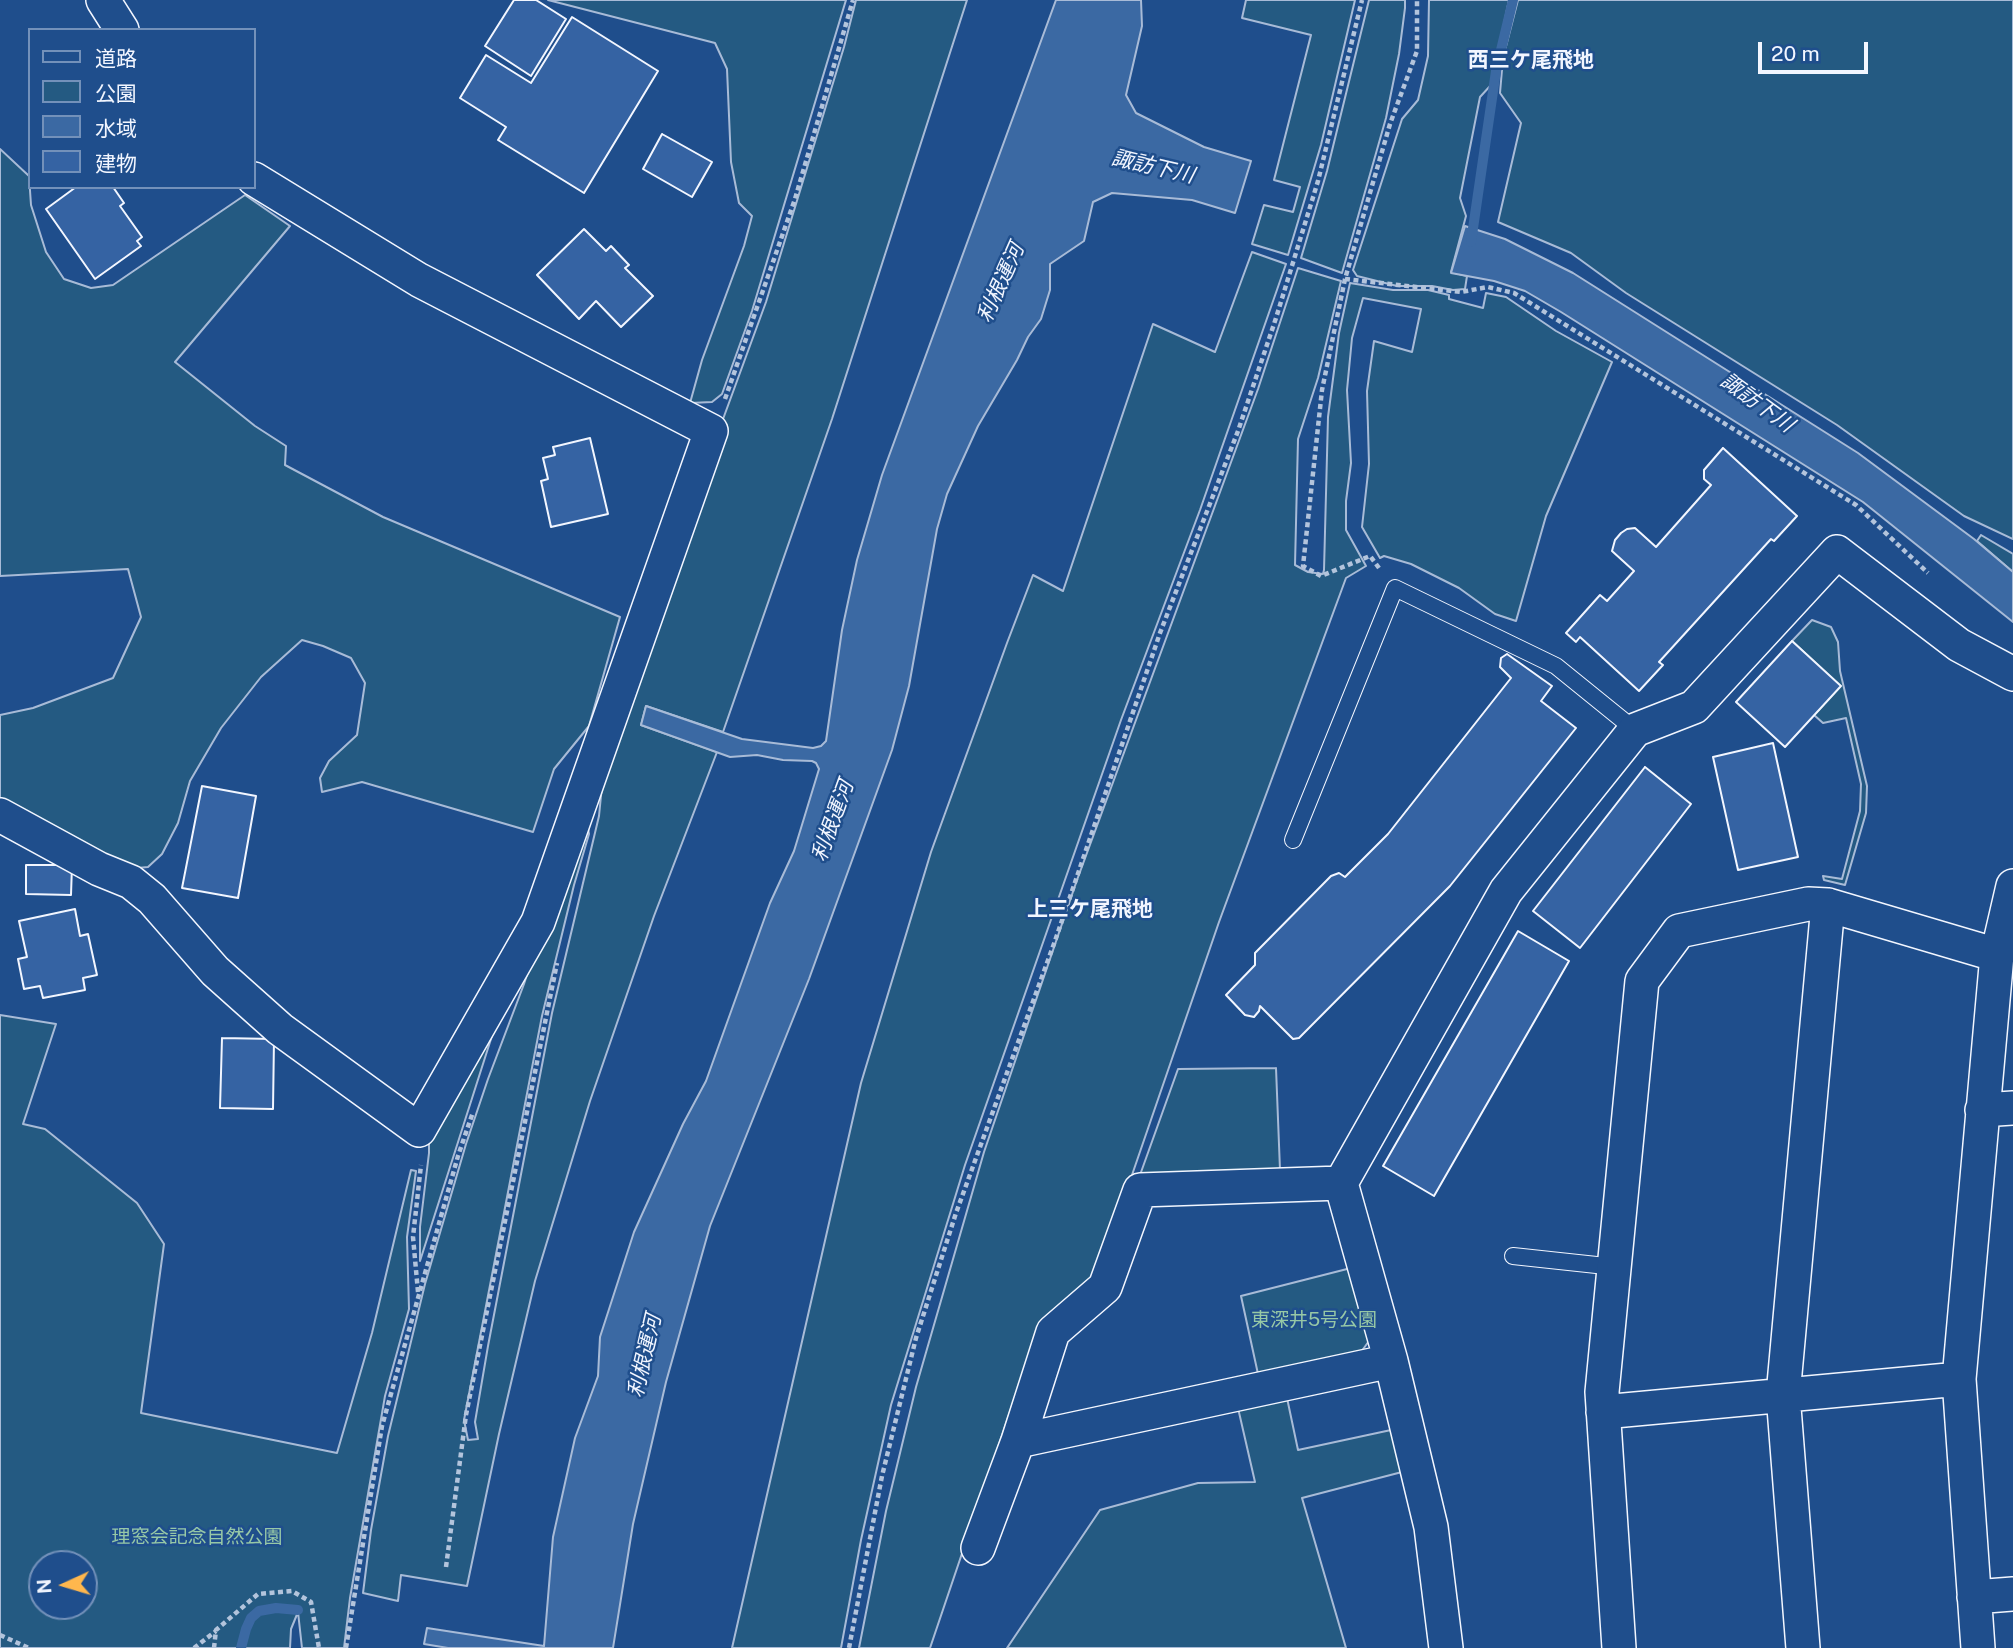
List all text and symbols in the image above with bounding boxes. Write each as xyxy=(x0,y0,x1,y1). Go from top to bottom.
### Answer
legend xyxy=(28,28,256,189)
scale bar xyxy=(1761,28,1871,72)
text: 20 m xyxy=(1771,41,1820,66)
text: 道路 xyxy=(95,46,137,71)
district label: 西三ケ尾飛地 xyxy=(1468,48,1594,74)
text: 公園 xyxy=(95,81,137,106)
text: 水域 xyxy=(95,116,137,141)
water label: 諏訪下川 xyxy=(1109,145,1197,189)
text: 建物 xyxy=(95,151,137,176)
water label: 利根運河 xyxy=(972,240,1030,326)
water label: 諏訪下川 xyxy=(1716,368,1798,438)
water label: 利根運河 xyxy=(807,777,859,865)
district label: 上三ケ尾飛地 xyxy=(1027,897,1153,923)
park label: 東深井5号公園 xyxy=(1251,1309,1377,1331)
water label: 利根運河 xyxy=(623,1312,667,1400)
park label: 理窓会記念自然公園 xyxy=(112,1526,282,1548)
north arrow xyxy=(28,1550,98,1620)
text: N xyxy=(33,1578,56,1595)

